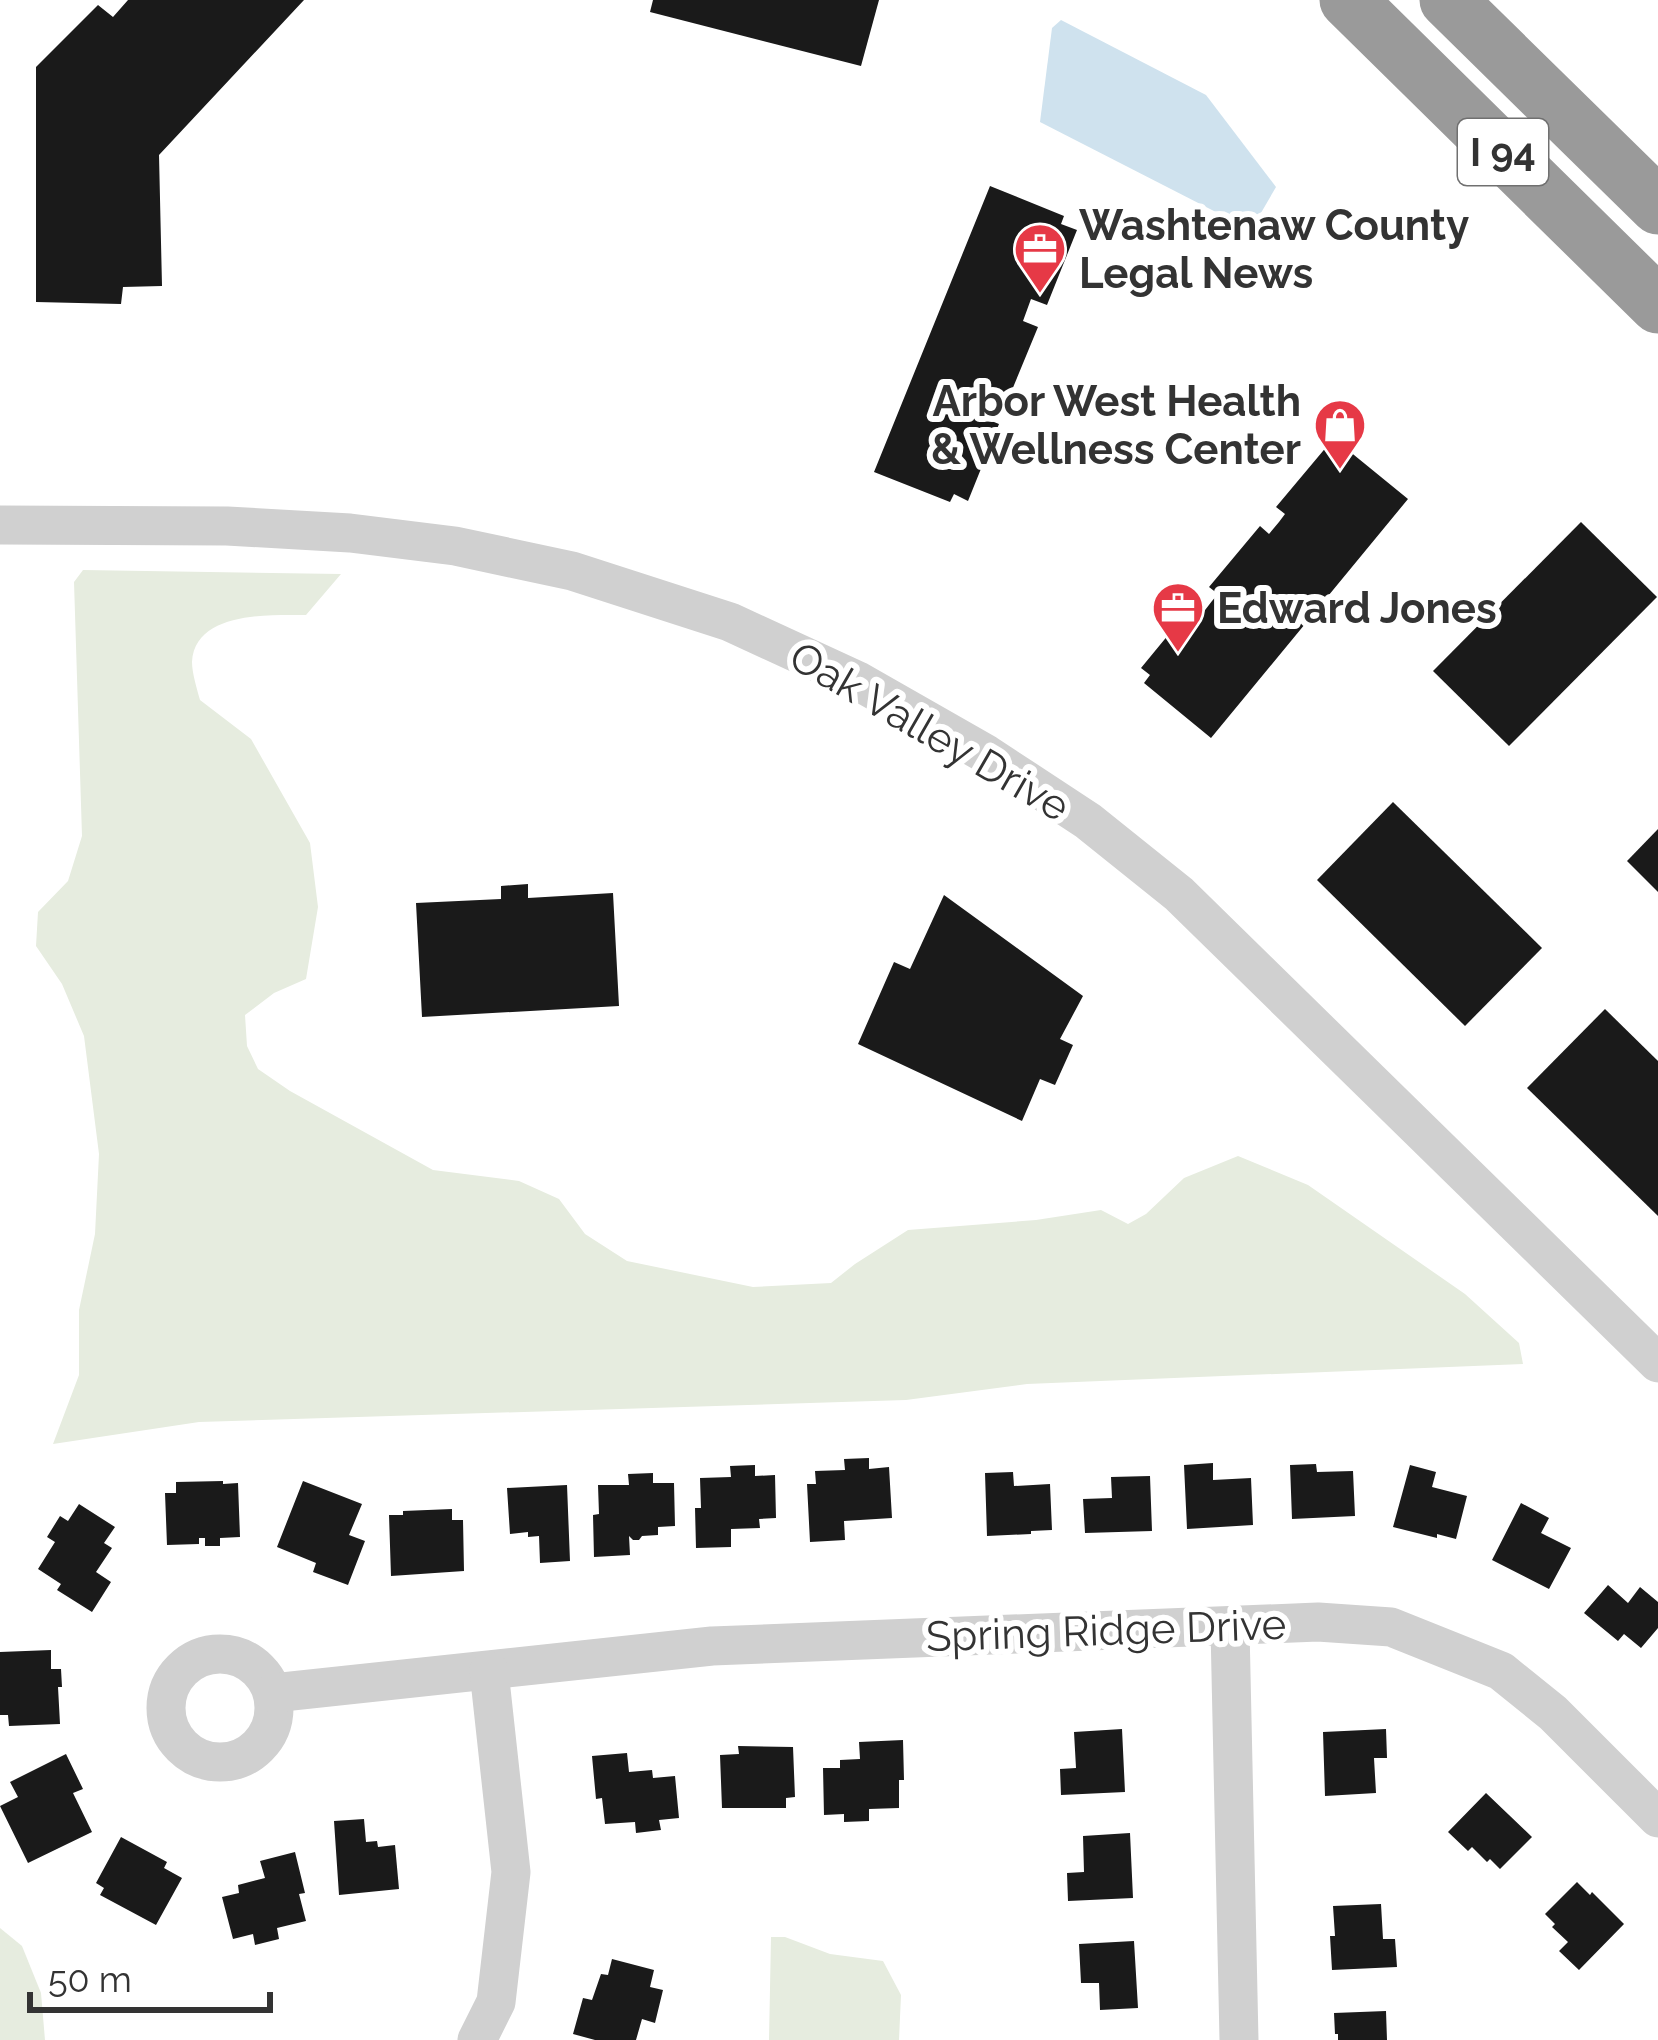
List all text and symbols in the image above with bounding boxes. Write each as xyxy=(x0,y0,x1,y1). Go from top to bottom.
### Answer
road number: I 94 xyxy=(1458,119,1548,185)
place label: Washtenaw County Legal News xyxy=(1079,201,1469,298)
office icon: Washtenaw County Legal News xyxy=(1012,221,1068,295)
place label: Arbor West Health & Wellness Center xyxy=(931,377,1301,474)
shop icon: Arbor West Health & Wellness Center xyxy=(1312,397,1368,471)
office icon: Edward Jones xyxy=(1150,580,1206,654)
place label: Edward Jones xyxy=(1217,584,1497,633)
street label: Oak Valley Drive xyxy=(781,632,1078,831)
street label: Spring Ridge Drive xyxy=(925,1600,1287,1661)
scale bar xyxy=(30,1938,270,2012)
text: 50 m xyxy=(48,1958,132,2000)

